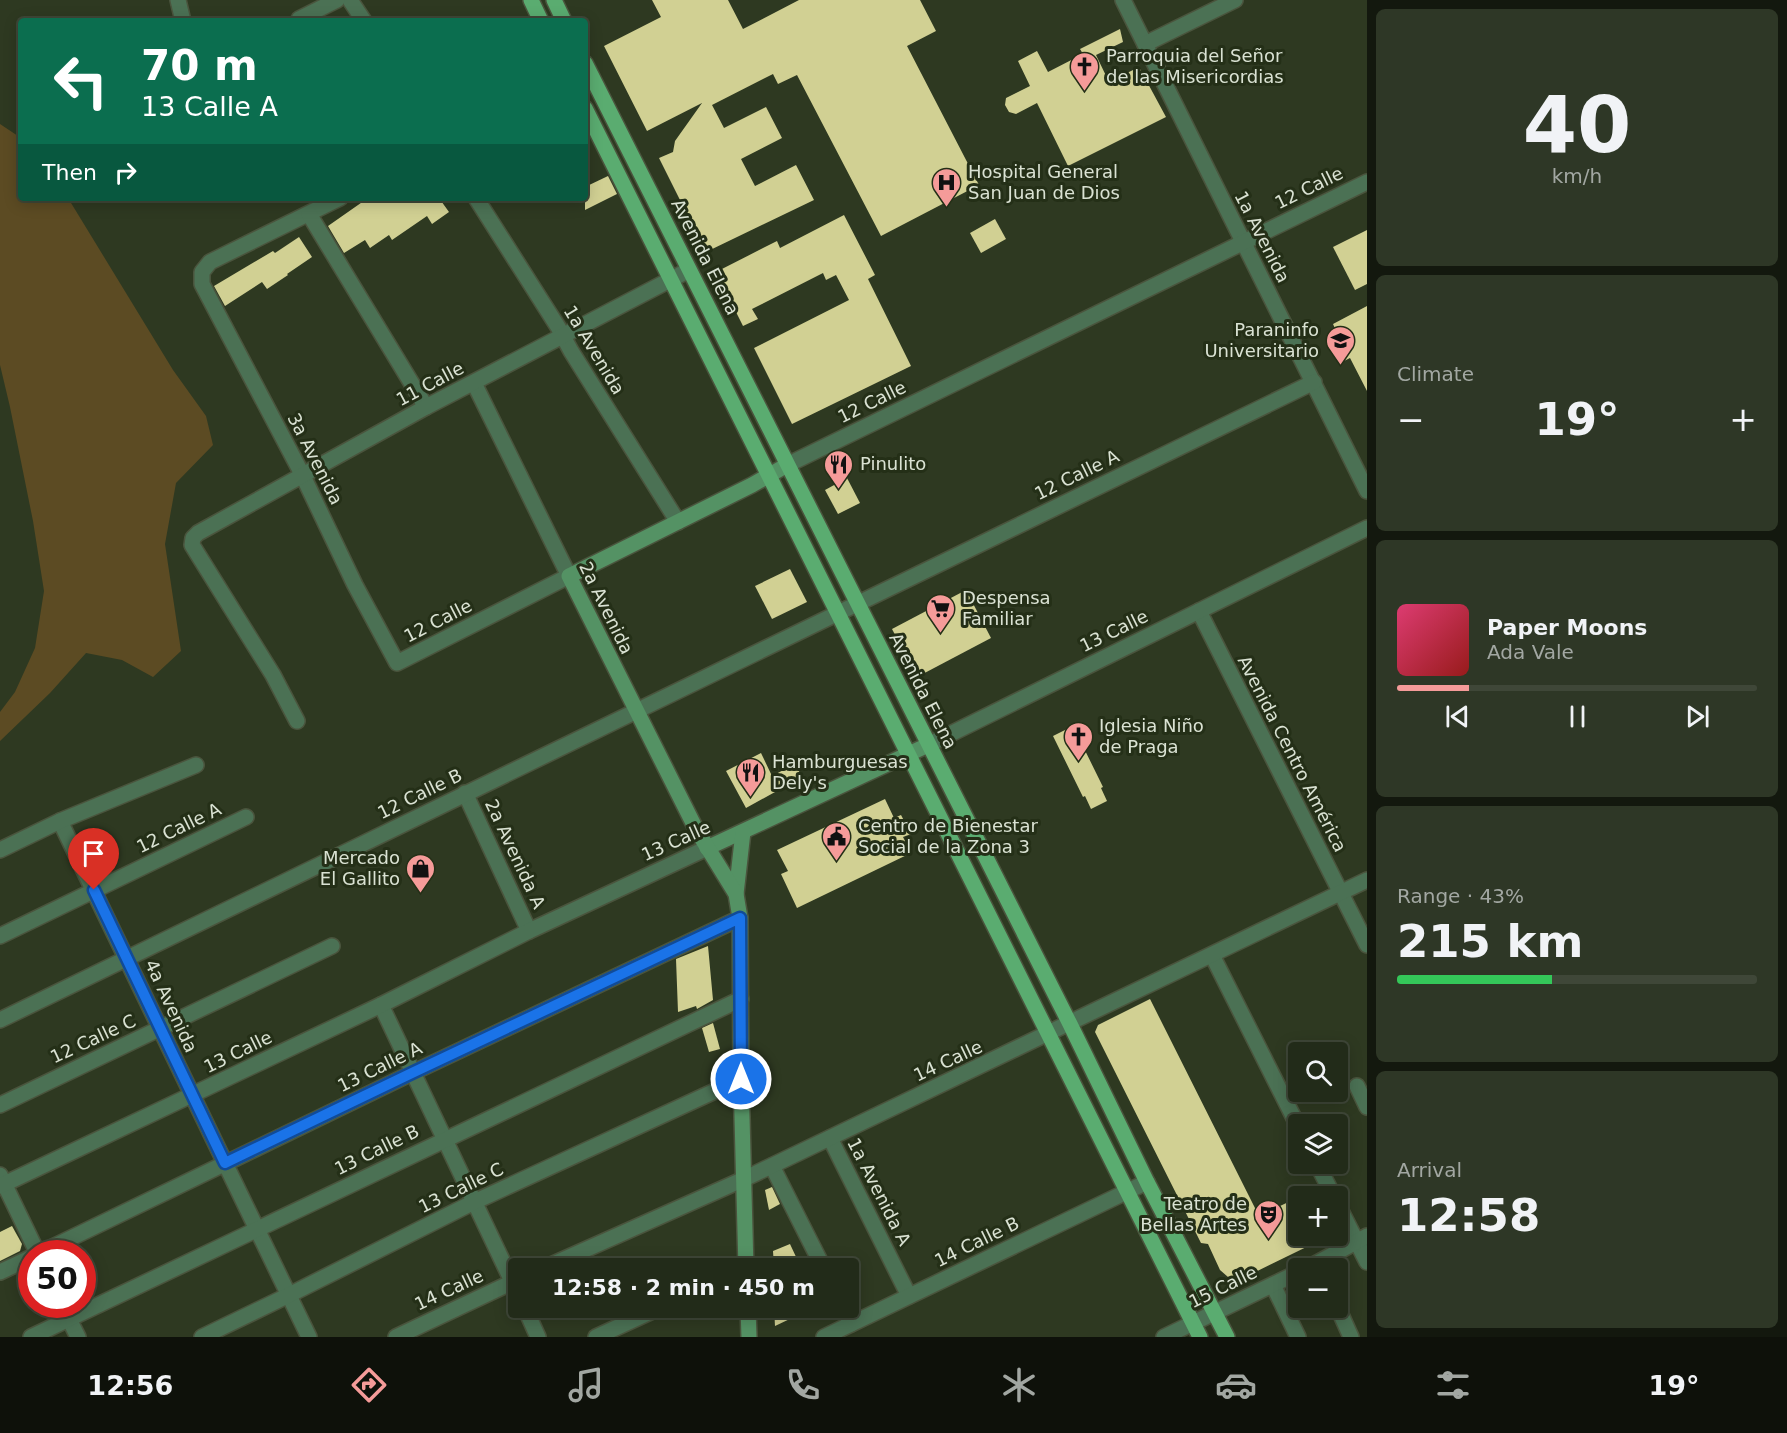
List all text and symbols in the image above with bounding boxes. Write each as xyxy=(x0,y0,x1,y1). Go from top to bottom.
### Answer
text: 70 m xyxy=(141,41,258,90)
icon: left xyxy=(42,42,120,120)
place label: Parroquia del Señor de las Misericordias xyxy=(1106,45,1284,87)
church icon: Parroquia del Señor de las Misericordias xyxy=(1069,50,1101,92)
text: 40 xyxy=(1523,80,1631,170)
text: 13 Calle A xyxy=(141,91,278,122)
icon: right xyxy=(109,156,142,189)
text: Then xyxy=(42,160,97,185)
place label: Hospital General San Juan de Dios xyxy=(968,161,1120,203)
street label: 12 Calle xyxy=(1271,162,1346,213)
text: km/h xyxy=(1552,164,1602,188)
hospital icon: Hospital General San Juan de Dios xyxy=(931,166,963,208)
street label: 1a Avenida xyxy=(1230,187,1295,286)
street label: Avenida Elena xyxy=(667,195,744,318)
street label: 1a Avenida xyxy=(560,301,629,398)
place label: Paraninfo Universitario xyxy=(1204,319,1319,361)
school or university icon: Paraninfo Universitario xyxy=(1324,324,1356,366)
street label: 11 Calle xyxy=(392,357,467,410)
text: Climate xyxy=(1397,362,1474,386)
street label: 12 Calle xyxy=(834,376,909,427)
text: 19° xyxy=(1534,393,1620,446)
text: − xyxy=(1397,400,1425,439)
text: + xyxy=(1729,400,1757,439)
street label: 3a Avenida xyxy=(283,409,348,508)
street label: 12 Calle A xyxy=(1031,445,1123,504)
restaurant icon: Pinulito xyxy=(823,448,855,490)
place label: Pinulito xyxy=(860,453,926,474)
street label: 2a Avenida xyxy=(575,558,638,657)
place label: Despensa Familiar xyxy=(962,587,1051,629)
supermarket icon: Despensa Familiar xyxy=(925,592,957,634)
street label: 12 Calle xyxy=(400,595,475,647)
street label: 13 Calle xyxy=(1076,605,1151,656)
text: Paper Moons xyxy=(1487,615,1647,640)
street label: Avenida Elena xyxy=(885,629,962,752)
text: Ada Vale xyxy=(1487,640,1574,664)
street label: Avenida Centro América xyxy=(1234,652,1351,856)
icon: previous xyxy=(1441,700,1474,733)
icon: pause xyxy=(1561,700,1594,733)
icon: next xyxy=(1681,700,1714,733)
place label: Iglesia Niño de Praga xyxy=(1099,715,1204,757)
church icon: Iglesia Niño de Praga xyxy=(1062,720,1094,762)
place label: Hamburguesas Dely's xyxy=(772,751,908,793)
restaurant icon: Hamburguesas Dely's xyxy=(735,756,767,798)
street label: 12 Calle B xyxy=(374,764,465,823)
street label: 2a Avenida A xyxy=(481,796,550,912)
street label: 12 Calle A xyxy=(133,798,225,857)
place label: Centro de Bienestar Social de la Zona 3 xyxy=(858,815,1038,857)
street label: 13 Calle xyxy=(638,816,714,865)
public building icon: Centro de Bienestar Social de la Zona 3 xyxy=(821,820,853,862)
pin xyxy=(68,828,119,890)
icon: arrive xyxy=(77,837,110,870)
place label: Mercado El Gallito xyxy=(320,847,400,889)
shop icon: Mercado El Gallito xyxy=(405,852,437,894)
text: Range · 43% xyxy=(1397,884,1524,908)
text: 215 km xyxy=(1397,915,1583,968)
street label: 4a Avenida xyxy=(141,956,202,1056)
street label: 12 Calle C xyxy=(47,1010,139,1067)
street label: 13 Calle xyxy=(200,1026,275,1077)
street label: 14 Calle xyxy=(910,1036,985,1086)
street label: 13 Calle A xyxy=(334,1037,426,1096)
map controls xyxy=(1288,1042,1348,1318)
button: search xyxy=(1288,1042,1348,1102)
position arrow xyxy=(709,1047,773,1111)
button: layers xyxy=(1288,1114,1348,1174)
street label: 13 Calle B xyxy=(331,1120,422,1179)
street label: 1a Avenida A xyxy=(843,1134,916,1250)
street label: 13 Calle C xyxy=(415,1158,507,1217)
text: Arrival xyxy=(1397,1158,1462,1182)
button: + xyxy=(1288,1186,1348,1246)
text: 12:58 xyxy=(1397,1189,1540,1242)
place label: Teatro de Bellas Artes xyxy=(1140,1193,1247,1235)
theatre icon: Teatro de Bellas Artes xyxy=(1252,1198,1284,1240)
street label: 14 Calle B xyxy=(931,1212,1022,1271)
speed limit sign: 50 xyxy=(18,1240,96,1318)
button: − xyxy=(1288,1258,1348,1318)
street label: 15 Calle xyxy=(1185,1261,1260,1312)
street label: 14 Calle xyxy=(411,1265,486,1315)
text: 12:58 · 2 min · 450 m xyxy=(552,1275,815,1300)
icon: directions xyxy=(348,1364,390,1406)
icon: music xyxy=(565,1364,607,1406)
icon: phone xyxy=(782,1364,824,1406)
icon: climate xyxy=(998,1364,1040,1406)
icon: car xyxy=(1215,1364,1257,1406)
icon: filters xyxy=(1432,1364,1474,1406)
text: 12:56 xyxy=(87,1370,173,1401)
text: 19° xyxy=(1648,1370,1700,1401)

